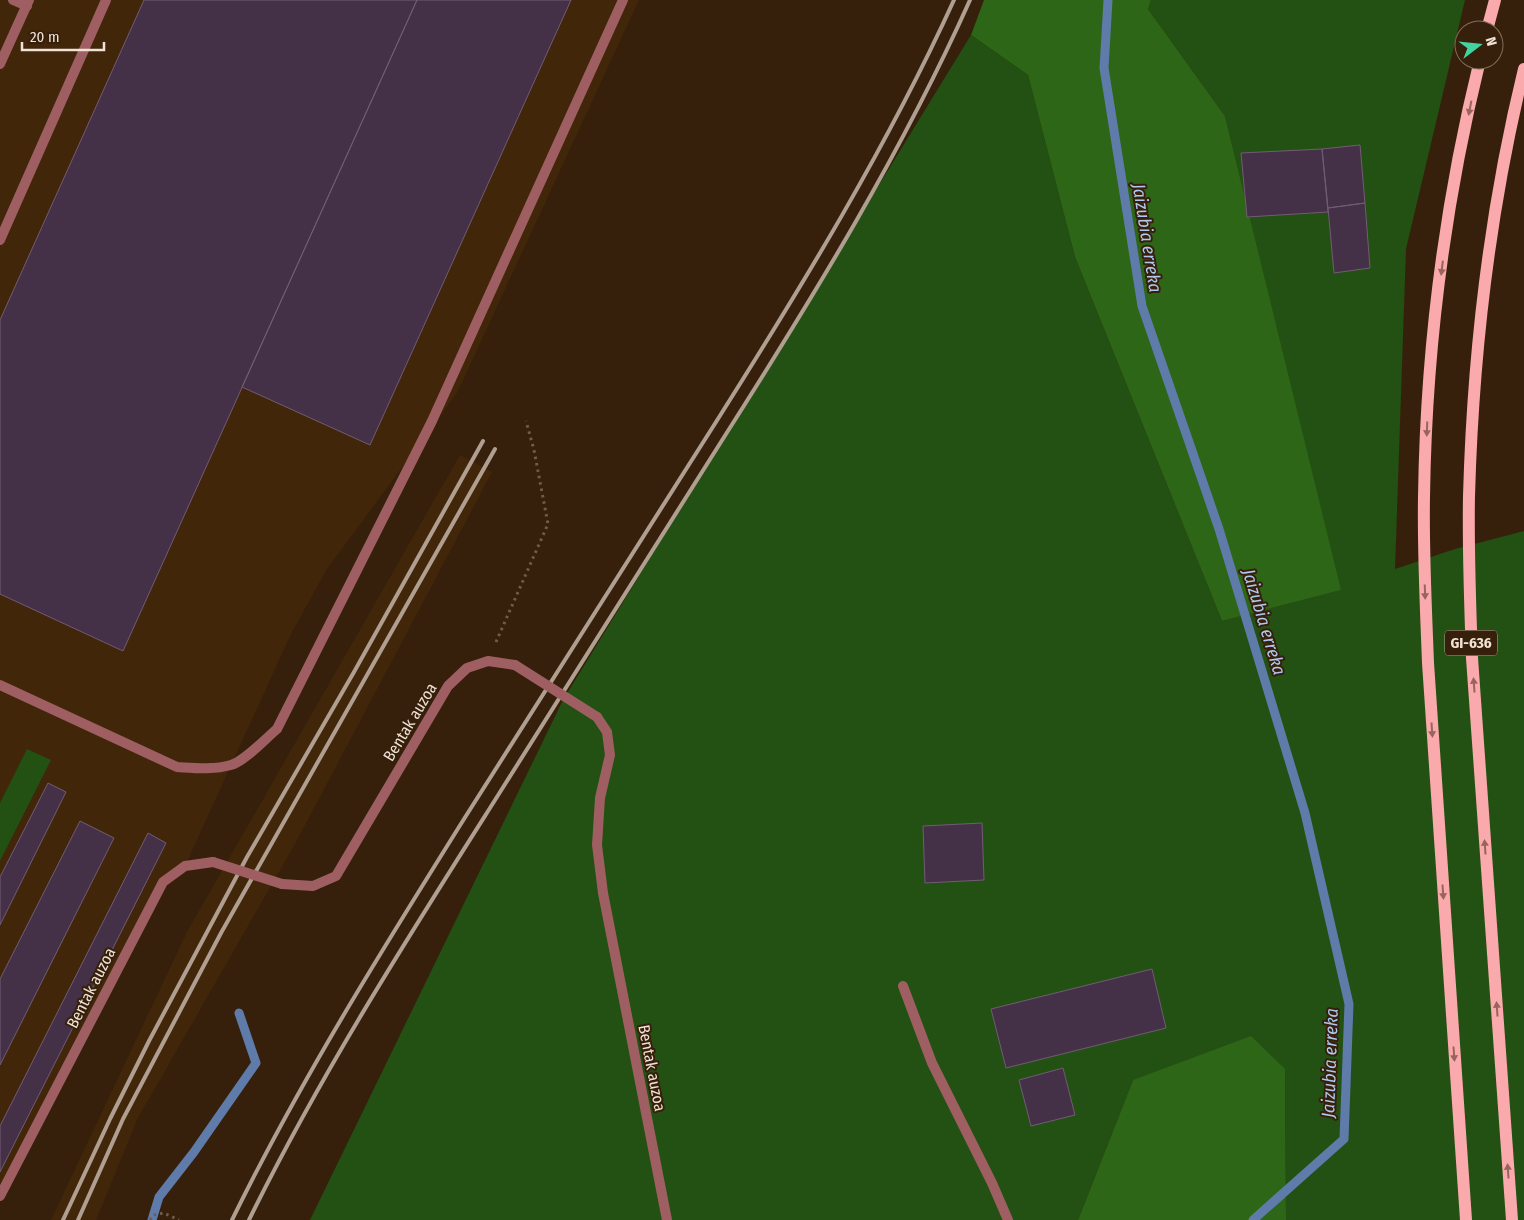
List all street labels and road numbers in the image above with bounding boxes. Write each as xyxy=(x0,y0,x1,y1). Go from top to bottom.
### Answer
road number: GI-636 xyxy=(1445,630,1497,656)
street label: Bentak auzoa xyxy=(379,679,441,765)
street label: Bentak auzoa xyxy=(63,944,119,1031)
street label: Bentak auzoa xyxy=(634,1023,670,1113)

